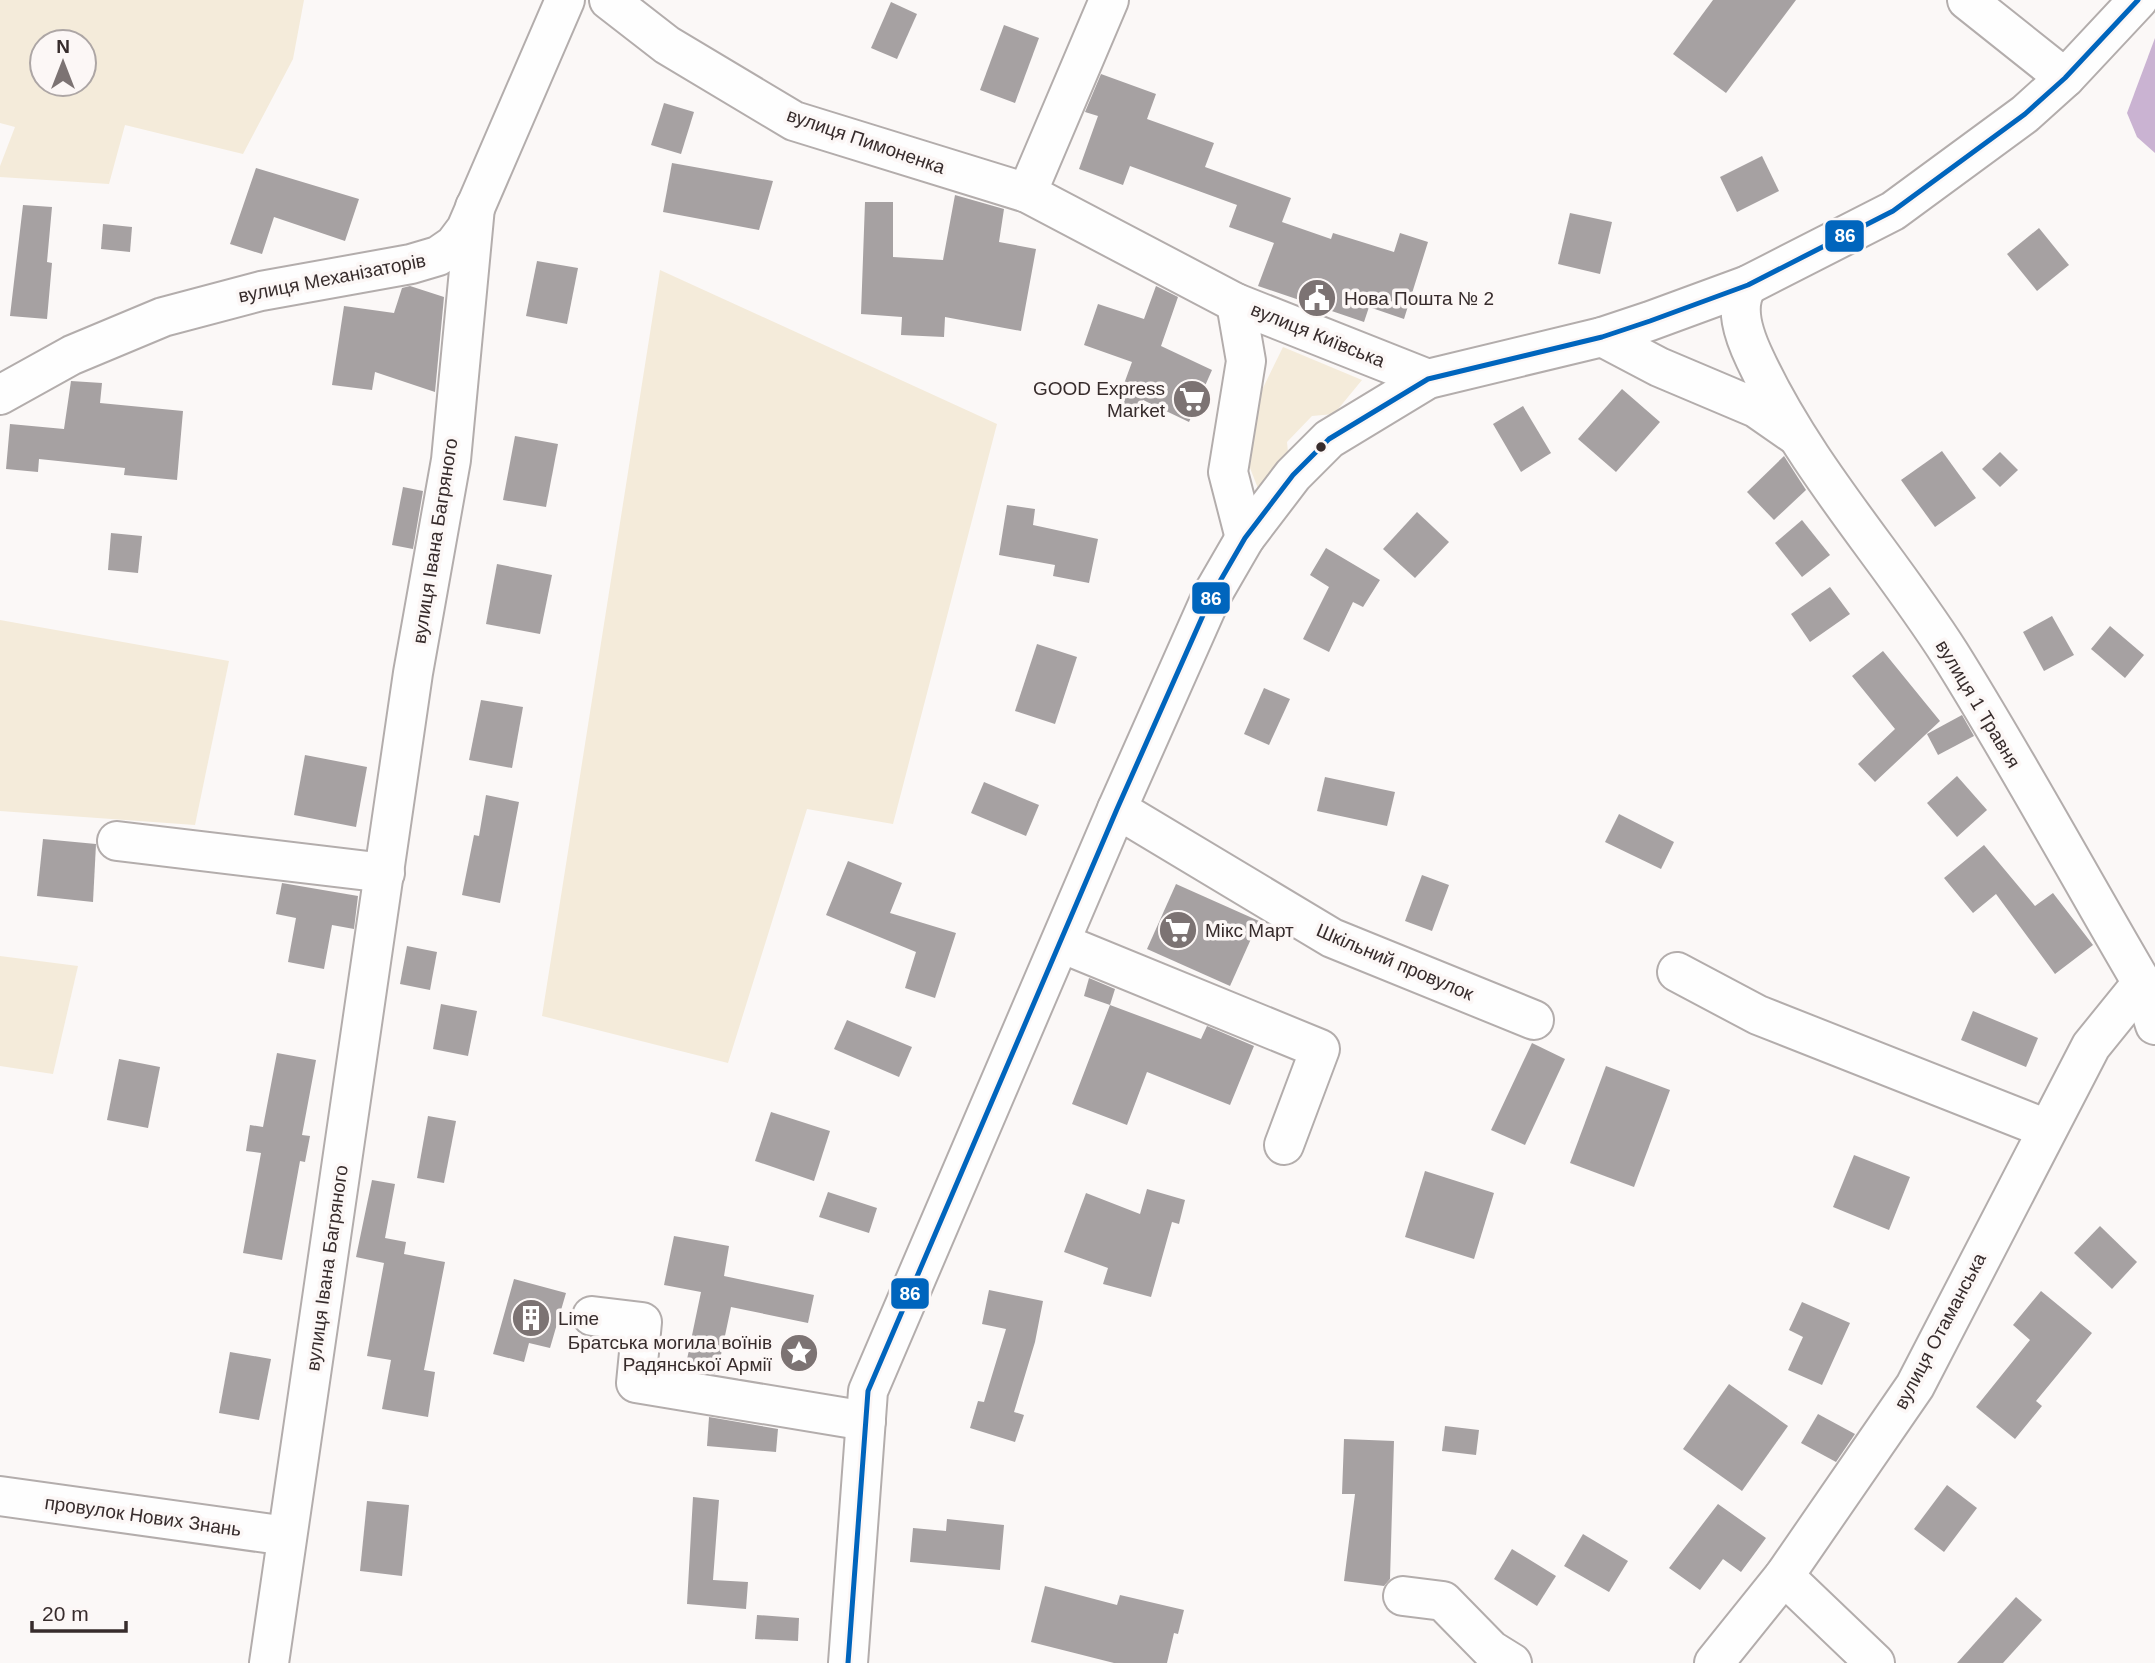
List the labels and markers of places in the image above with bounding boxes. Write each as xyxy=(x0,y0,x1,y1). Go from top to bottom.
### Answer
public building icon: Нова Пошта № 2 xyxy=(1296,277,1338,319)
place label: Нова Пошта № 2 xyxy=(1344,288,1494,309)
place label: GOOD Express Market xyxy=(1033,378,1166,421)
supermarket icon: GOOD Express Market xyxy=(1171,378,1213,420)
unlabelled marker xyxy=(1314,440,1328,454)
supermarket icon: Мікс Март xyxy=(1157,909,1199,951)
place label: Мікс Март xyxy=(1205,920,1294,941)
building icon: Lime xyxy=(510,1297,552,1339)
place label: Lime xyxy=(558,1308,599,1329)
place label: Братська могила воїнів Радянської Армії xyxy=(568,1332,773,1375)
place icon: Братська могила воїнів Радянської Армії xyxy=(778,1332,820,1374)

